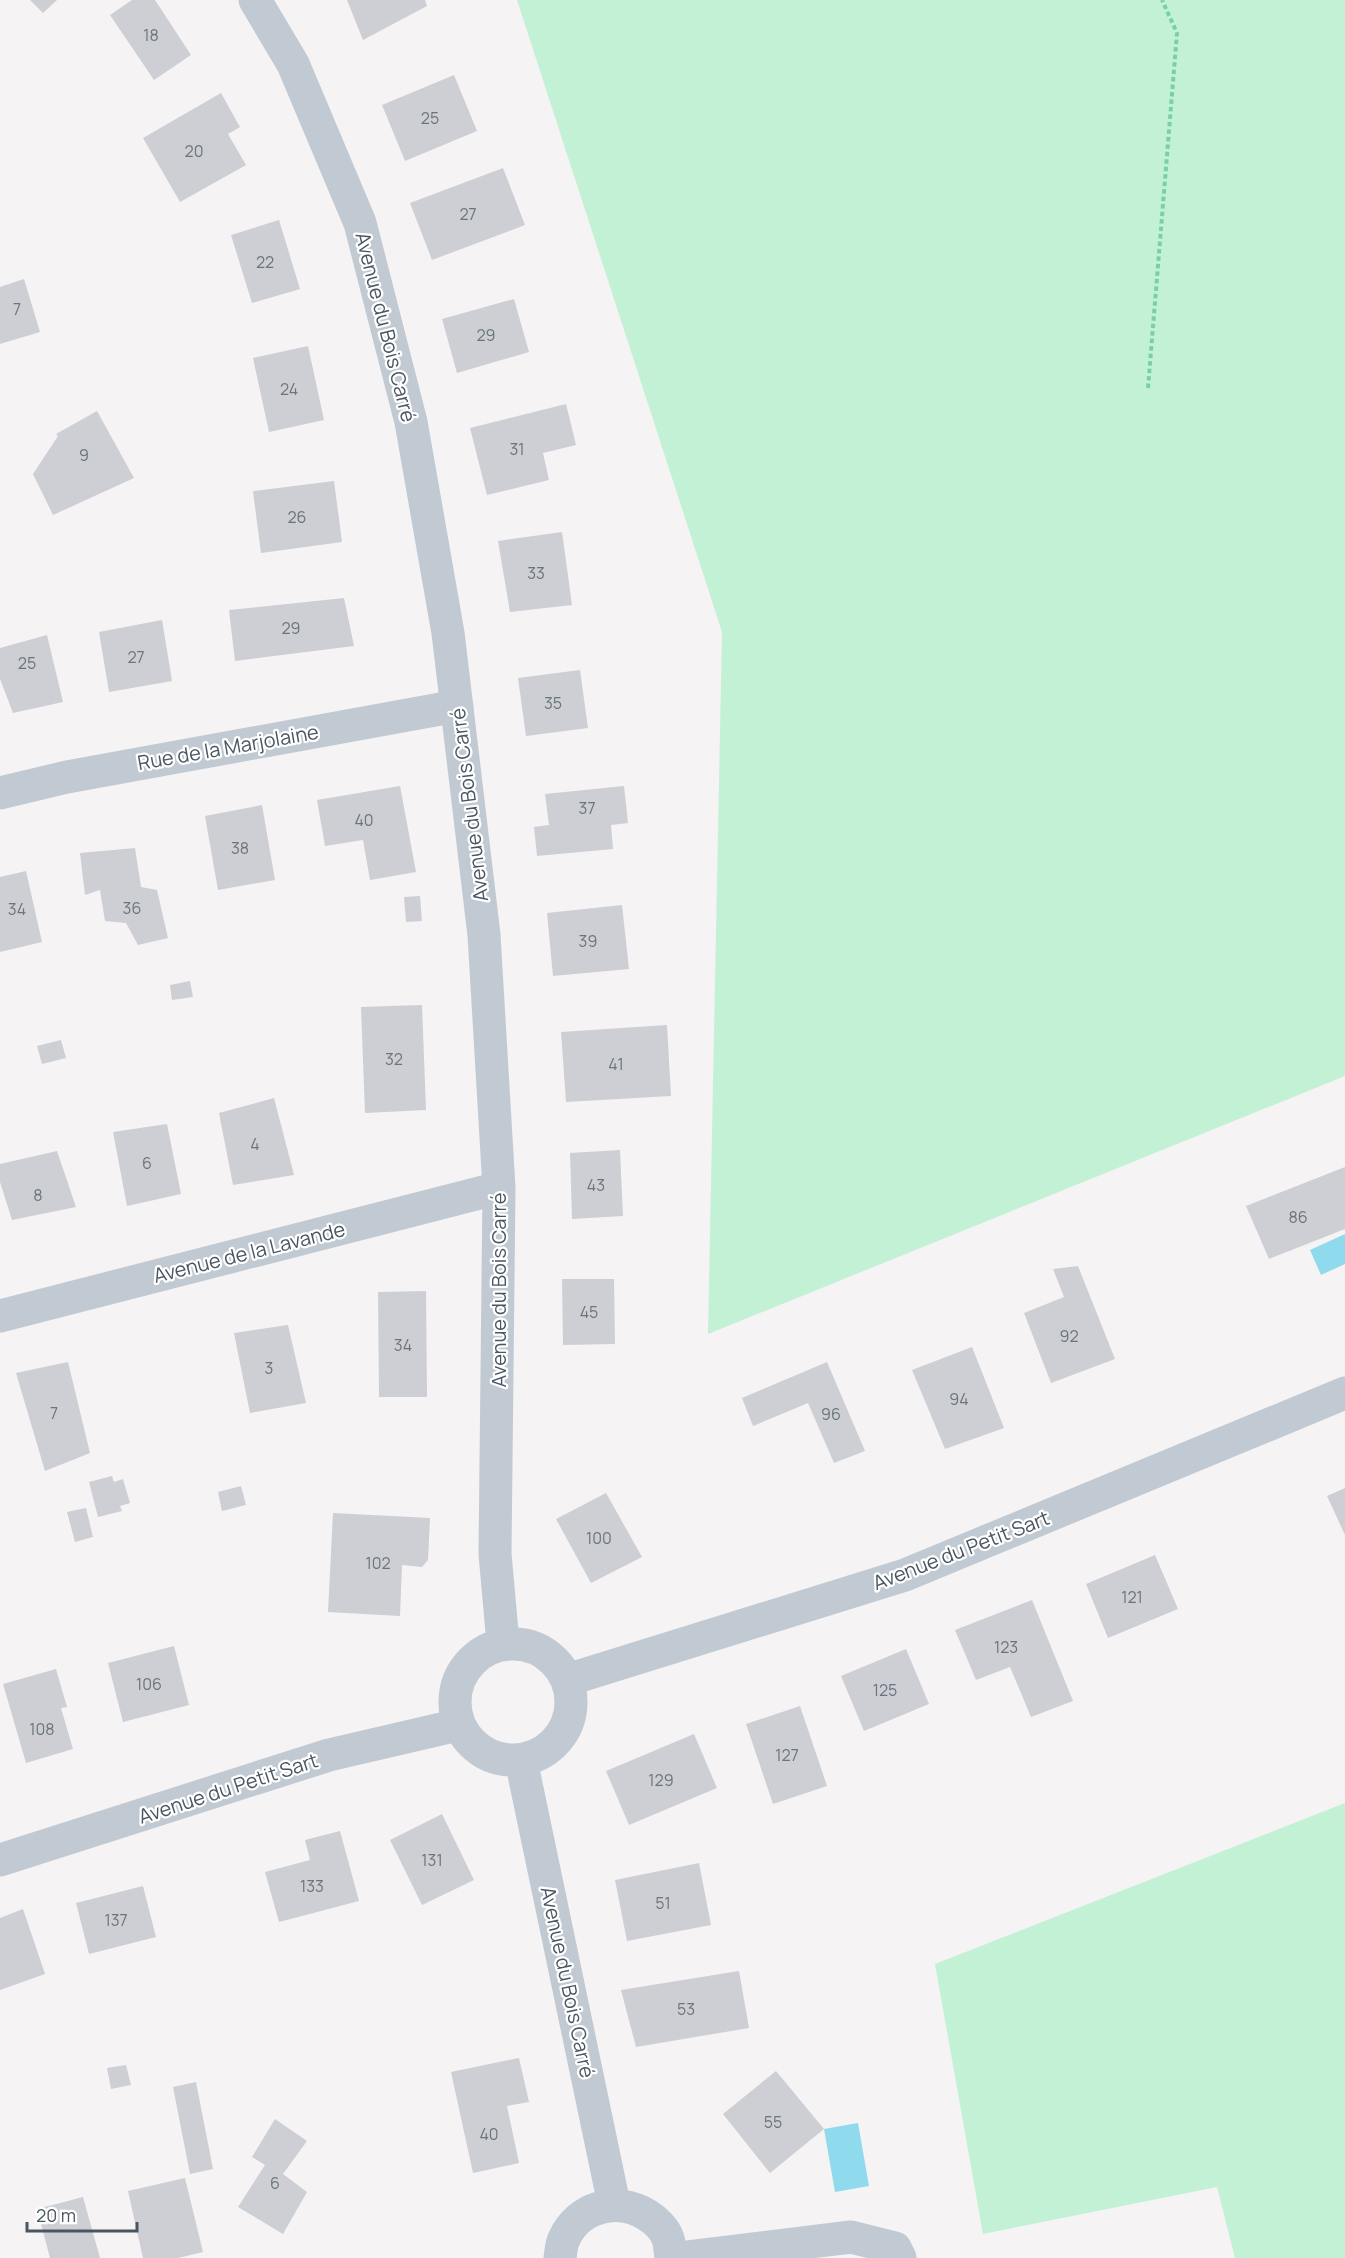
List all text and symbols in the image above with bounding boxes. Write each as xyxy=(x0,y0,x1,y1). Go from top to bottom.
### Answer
house number: 18 xyxy=(143,24,159,46)
house number: 25 xyxy=(421,107,439,129)
house number: 20 xyxy=(185,140,203,162)
house number: 27 xyxy=(459,203,477,225)
street label: Avenue du Bois Carré xyxy=(349,229,423,425)
house number: 22 xyxy=(256,251,274,273)
house number: 7 xyxy=(13,298,21,320)
house number: 29 xyxy=(476,324,496,346)
house number: 24 xyxy=(280,378,298,400)
house number: 31 xyxy=(509,438,525,460)
house number: 9 xyxy=(79,444,89,466)
house number: 26 xyxy=(287,506,307,528)
house number: 33 xyxy=(527,562,545,584)
house number: 29 xyxy=(281,617,301,639)
house number: 27 xyxy=(127,646,145,668)
house number: 25 xyxy=(18,652,36,674)
house number: 35 xyxy=(544,692,562,714)
street label: Avenue du Bois Carré xyxy=(444,707,494,903)
street label: Rue de la Marjolaine xyxy=(135,718,321,776)
house number: 37 xyxy=(579,797,595,819)
house number: 40 xyxy=(354,809,374,831)
house number: 38 xyxy=(231,837,249,859)
house number: 36 xyxy=(123,897,141,919)
house number: 34 xyxy=(8,898,26,920)
house number: 39 xyxy=(579,930,597,952)
house number: 32 xyxy=(385,1048,403,1070)
house number: 41 xyxy=(608,1053,624,1075)
house number: 4 xyxy=(250,1133,260,1155)
house number: 6 xyxy=(142,1152,152,1174)
house number: 43 xyxy=(587,1174,605,1196)
house number: 8 xyxy=(33,1184,43,1206)
street label: Avenue du Bois Carré xyxy=(485,1193,512,1388)
house number: 86 xyxy=(1288,1206,1308,1228)
street label: Avenue de la Lavande xyxy=(150,1215,348,1289)
house number: 45 xyxy=(580,1301,598,1323)
house number: 92 xyxy=(1059,1325,1079,1347)
house number: 34 xyxy=(394,1334,412,1356)
house number: 3 xyxy=(265,1357,273,1379)
house number: 94 xyxy=(949,1388,969,1410)
house number: 7 xyxy=(50,1402,58,1424)
house number: 96 xyxy=(821,1403,841,1425)
street label: Avenue du Petit Sart xyxy=(869,1504,1053,1596)
house number: 100 xyxy=(586,1527,612,1549)
house number: 102 xyxy=(365,1552,391,1574)
house number: 121 xyxy=(1121,1586,1143,1608)
house number: 123 xyxy=(994,1636,1018,1658)
house number: 106 xyxy=(136,1673,162,1695)
house number: 125 xyxy=(873,1679,897,1701)
house number: 108 xyxy=(29,1718,55,1740)
house number: 127 xyxy=(775,1744,799,1766)
street label: Avenue du Petit Sart xyxy=(135,1746,321,1830)
house number: 129 xyxy=(648,1769,674,1791)
house number: 131 xyxy=(421,1849,443,1871)
house number: 133 xyxy=(300,1875,324,1897)
street label: Avenue du Bois Carré xyxy=(535,1884,601,2080)
house number: 51 xyxy=(655,1892,671,1914)
house number: 137 xyxy=(104,1909,128,1931)
house number: 53 xyxy=(677,1998,695,2020)
house number: 55 xyxy=(764,2111,782,2133)
house number: 40 xyxy=(479,2123,499,2145)
house number: 6 xyxy=(270,2172,280,2194)
scale bar xyxy=(27,2195,136,2233)
text: 20 m xyxy=(36,2203,76,2227)

